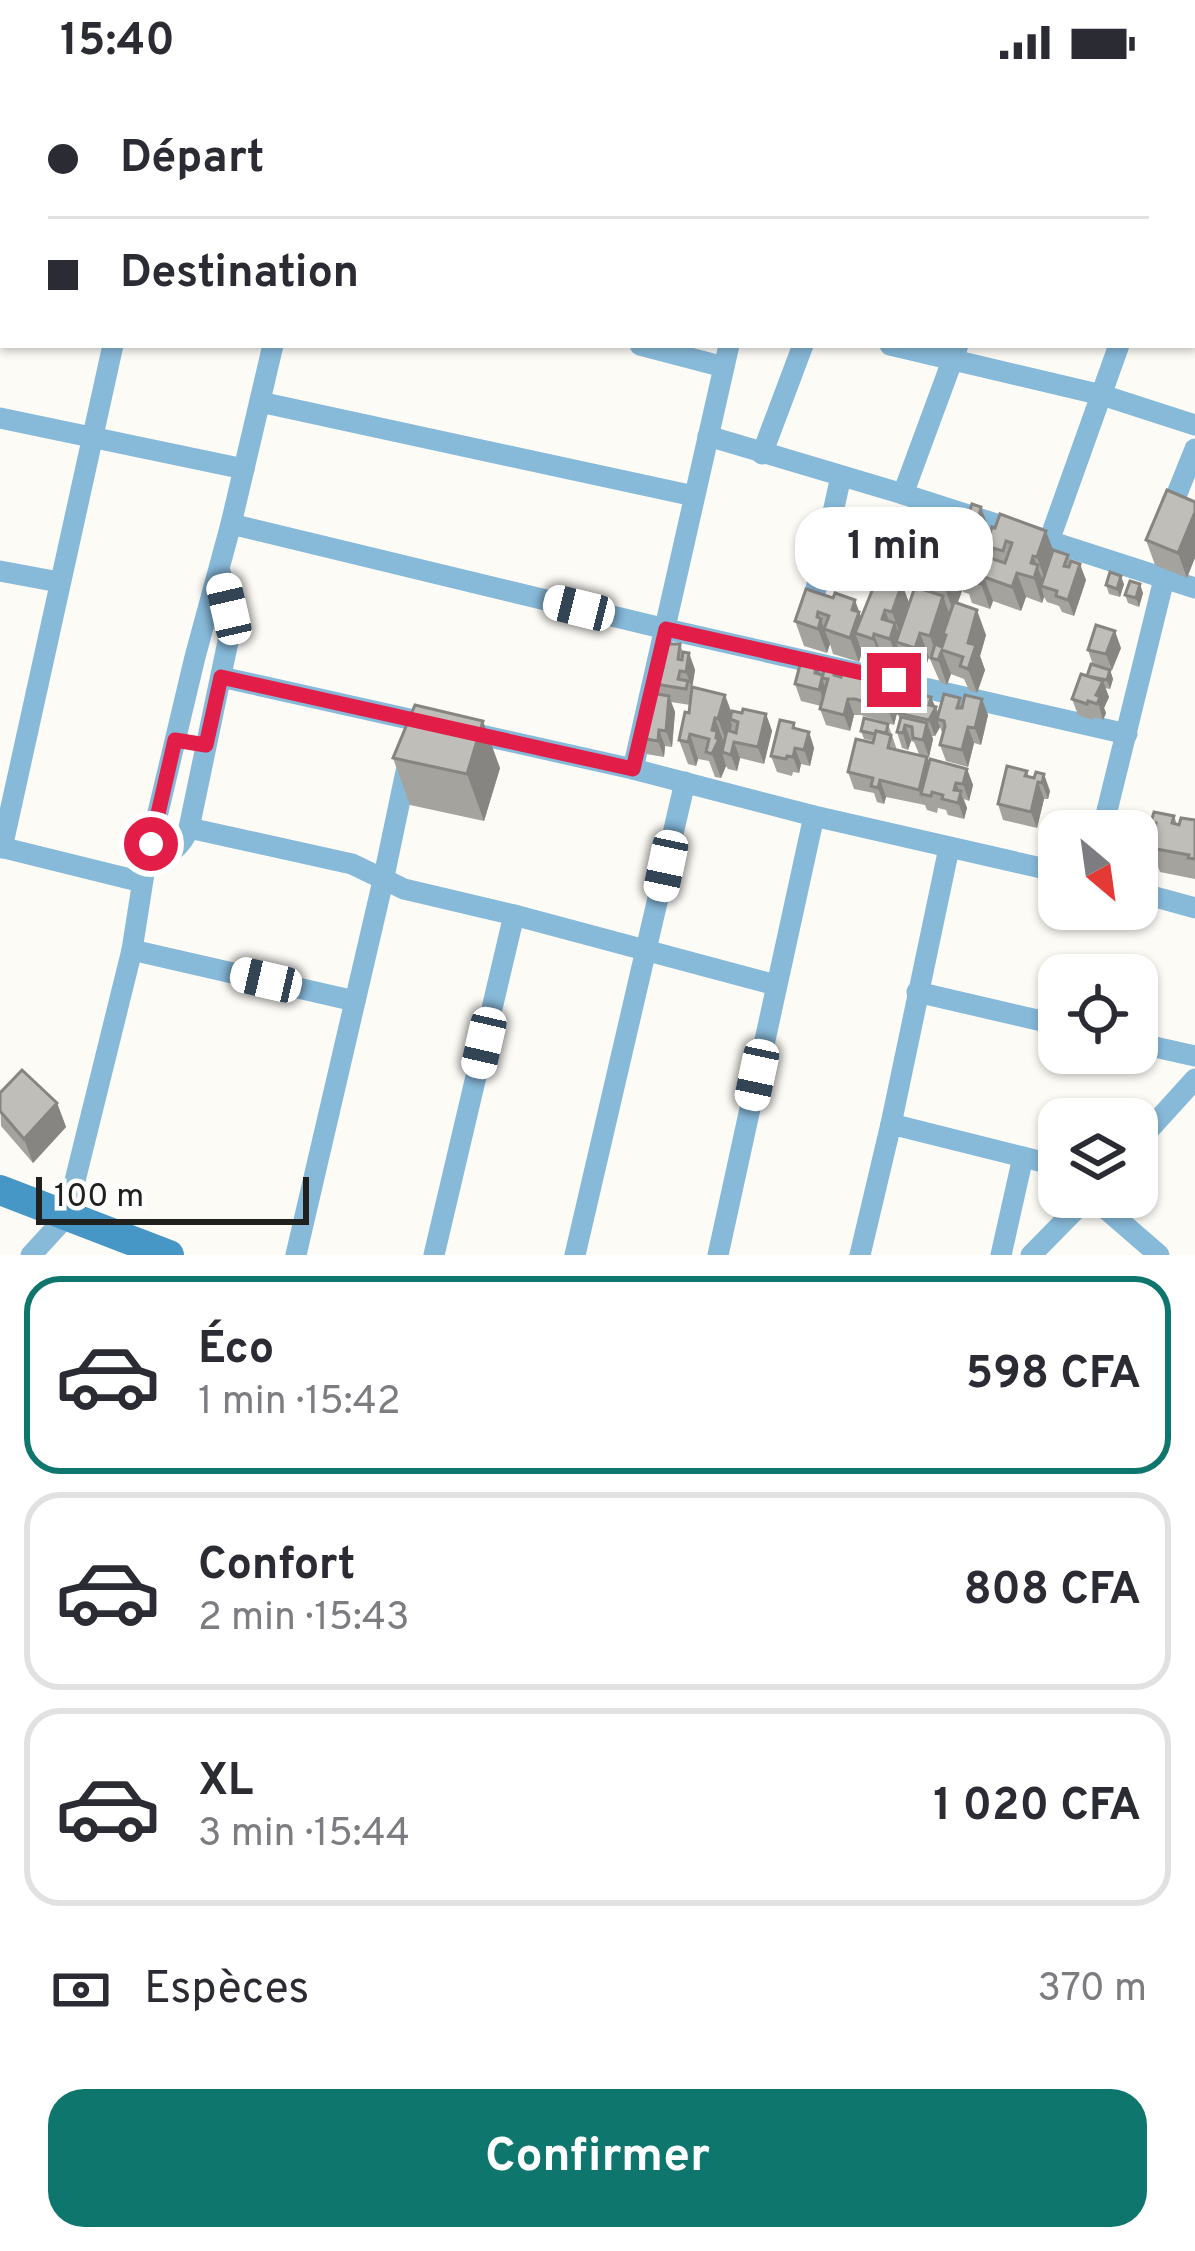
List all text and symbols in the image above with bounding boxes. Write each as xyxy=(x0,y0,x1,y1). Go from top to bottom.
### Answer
text: 15:40 xyxy=(60,14,175,71)
text: Départ xyxy=(120,131,265,188)
text: Destination xyxy=(120,246,359,303)
callout: 1 min xyxy=(795,506,993,590)
text: 1 min xyxy=(847,524,941,573)
car xyxy=(203,570,255,648)
car xyxy=(540,582,618,634)
route end xyxy=(867,653,921,707)
north arrow xyxy=(1038,810,1158,930)
map controls xyxy=(1038,810,1158,1218)
route start xyxy=(124,817,178,871)
car xyxy=(641,827,691,905)
car xyxy=(227,954,305,1006)
button: locate xyxy=(1038,954,1158,1074)
car xyxy=(458,1004,510,1082)
car xyxy=(732,1036,782,1114)
button: layers xyxy=(1038,1098,1158,1218)
scale bar xyxy=(36,1171,309,1224)
text: 100 m xyxy=(54,1177,144,1219)
icon: car xyxy=(54,1321,162,1429)
text: Éco xyxy=(198,1322,274,1379)
text: 598 CFA xyxy=(966,1347,1141,1404)
text: 1 min · 15:42 xyxy=(198,1379,401,1428)
icon: car xyxy=(54,1537,162,1645)
text: Confort xyxy=(198,1538,355,1595)
text: 808 CFA xyxy=(964,1563,1141,1620)
text: 2 min · 15:43 xyxy=(198,1595,410,1644)
icon: car xyxy=(54,1753,162,1861)
text: XL xyxy=(198,1754,253,1811)
text: 1 020 CFA xyxy=(933,1779,1141,1836)
text: 3 min · 15:44 xyxy=(198,1811,410,1860)
icon: cash xyxy=(48,1957,114,2023)
text: Espèces xyxy=(144,1962,309,2019)
text: 370 m xyxy=(1037,1966,1147,2015)
button: Confirmer xyxy=(48,2089,1147,2227)

